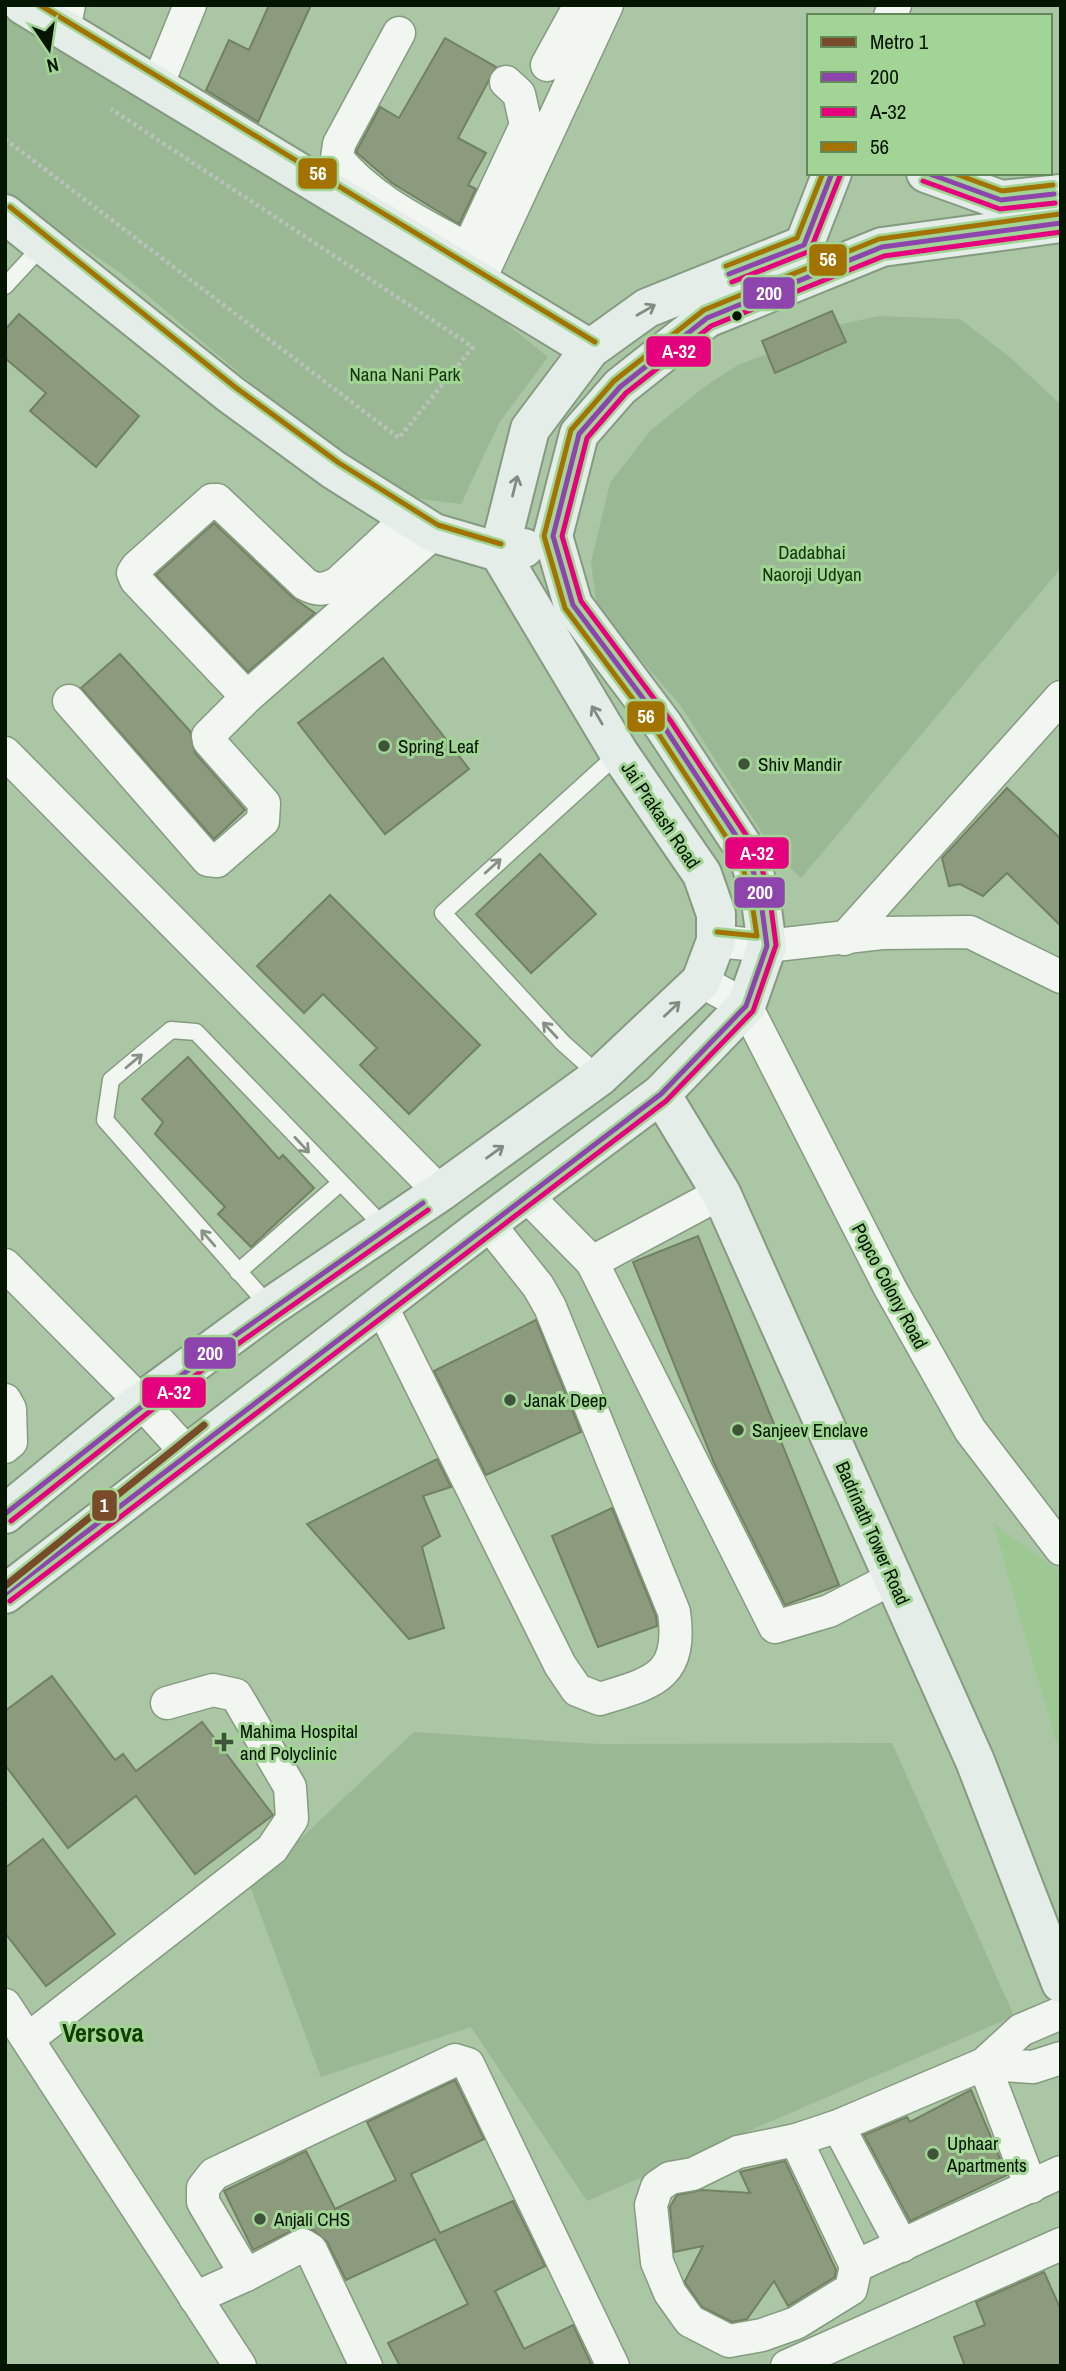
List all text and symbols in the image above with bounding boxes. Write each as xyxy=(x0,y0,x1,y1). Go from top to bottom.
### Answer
north arrow xyxy=(14,14,84,84)
legend xyxy=(807,14,1052,175)
text: Metro 1 xyxy=(870,27,929,56)
text: N xyxy=(44,52,61,79)
text: 200 xyxy=(870,62,899,91)
text: A-32 xyxy=(869,97,906,126)
text: 56 xyxy=(870,132,889,161)
line badge: 56 xyxy=(297,157,338,190)
text: 56 xyxy=(309,160,327,186)
line badge: 56 xyxy=(808,243,848,277)
text: 56 xyxy=(819,246,837,272)
line badge: 200 xyxy=(742,276,796,310)
text: 200 xyxy=(756,280,782,306)
one-way arrow xyxy=(636,303,656,317)
unlabelled marker xyxy=(730,309,744,323)
line badge: A-32 xyxy=(645,335,712,368)
text: A-32 xyxy=(662,338,696,364)
park label: Nana Nani Park xyxy=(350,361,461,387)
one-way arrow xyxy=(509,475,522,498)
park label: Dadabhai Naoroji Udyan xyxy=(762,539,862,587)
line badge: 56 xyxy=(626,700,666,733)
text: 56 xyxy=(637,703,655,729)
one-way arrow xyxy=(590,705,603,726)
place label: Spring Leaf xyxy=(398,733,479,759)
marker: Spring Leaf xyxy=(376,738,392,754)
place label: Shiv Mandir xyxy=(758,751,843,777)
street label: Jai Prakash Road xyxy=(616,756,706,874)
marker: Shiv Mandir xyxy=(736,756,752,772)
line badge: A-32 xyxy=(724,836,790,870)
text: A-32 xyxy=(740,840,774,866)
one-way arrow xyxy=(484,858,501,875)
line badge: 200 xyxy=(733,876,786,909)
text: 200 xyxy=(747,879,773,905)
one-way arrow xyxy=(663,1000,680,1017)
one-way arrow xyxy=(542,1022,559,1039)
one-way arrow xyxy=(125,1053,143,1069)
one-way arrow xyxy=(293,1136,310,1153)
one-way arrow xyxy=(485,1145,504,1159)
street label: Popco Colony Road xyxy=(846,1219,934,1353)
one-way arrow xyxy=(200,1229,216,1247)
line badge: 200 xyxy=(183,1336,237,1370)
text: 200 xyxy=(197,1340,223,1366)
line badge: A-32 xyxy=(141,1376,207,1409)
text: A-32 xyxy=(157,1379,191,1405)
place label: Janak Deep xyxy=(524,1387,607,1413)
marker: Janak Deep xyxy=(502,1392,518,1408)
place label: Sanjeev Enclave xyxy=(752,1417,868,1443)
marker: Sanjeev Enclave xyxy=(730,1422,746,1438)
street label: Badrinath Tower Road xyxy=(830,1457,916,1609)
line badge: 1 xyxy=(91,1489,118,1522)
text: 1 xyxy=(100,1492,109,1518)
place label: Mahima Hospital and Polyclinic xyxy=(240,1718,358,1766)
marker: Mahima Hospital and Polyclinic xyxy=(214,1732,234,1752)
district label: Versova xyxy=(62,2015,144,2050)
place label: Uphaar Apartments xyxy=(946,2130,1027,2178)
marker: Uphaar Apartments xyxy=(925,2146,941,2162)
place label: Anjali CHS xyxy=(273,2206,350,2232)
marker: Anjali CHS xyxy=(252,2211,268,2227)

